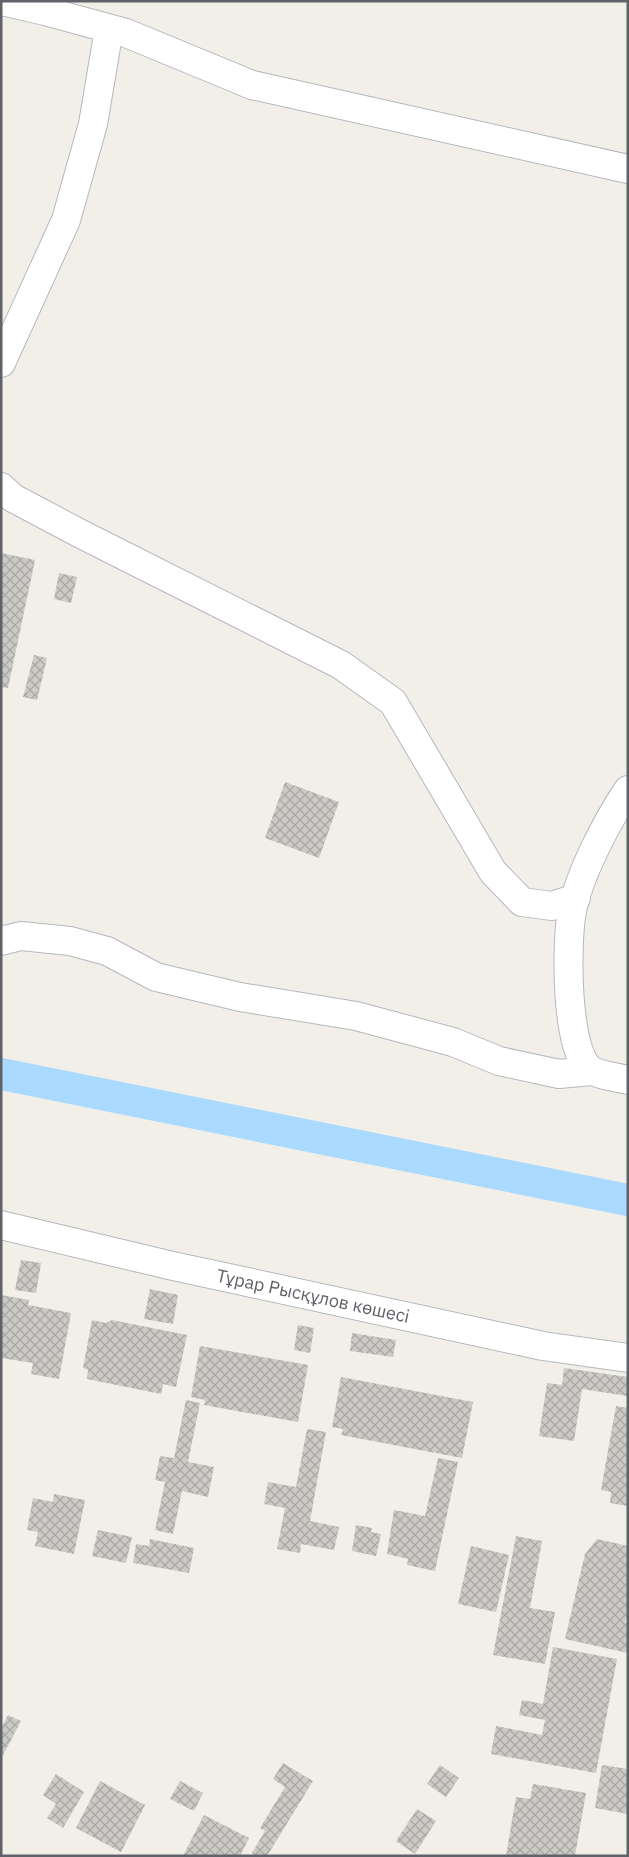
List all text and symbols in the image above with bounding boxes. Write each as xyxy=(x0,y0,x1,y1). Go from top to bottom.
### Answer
street label: Тұрар Рысқұлов көшесі xyxy=(214,1264,412,1328)

